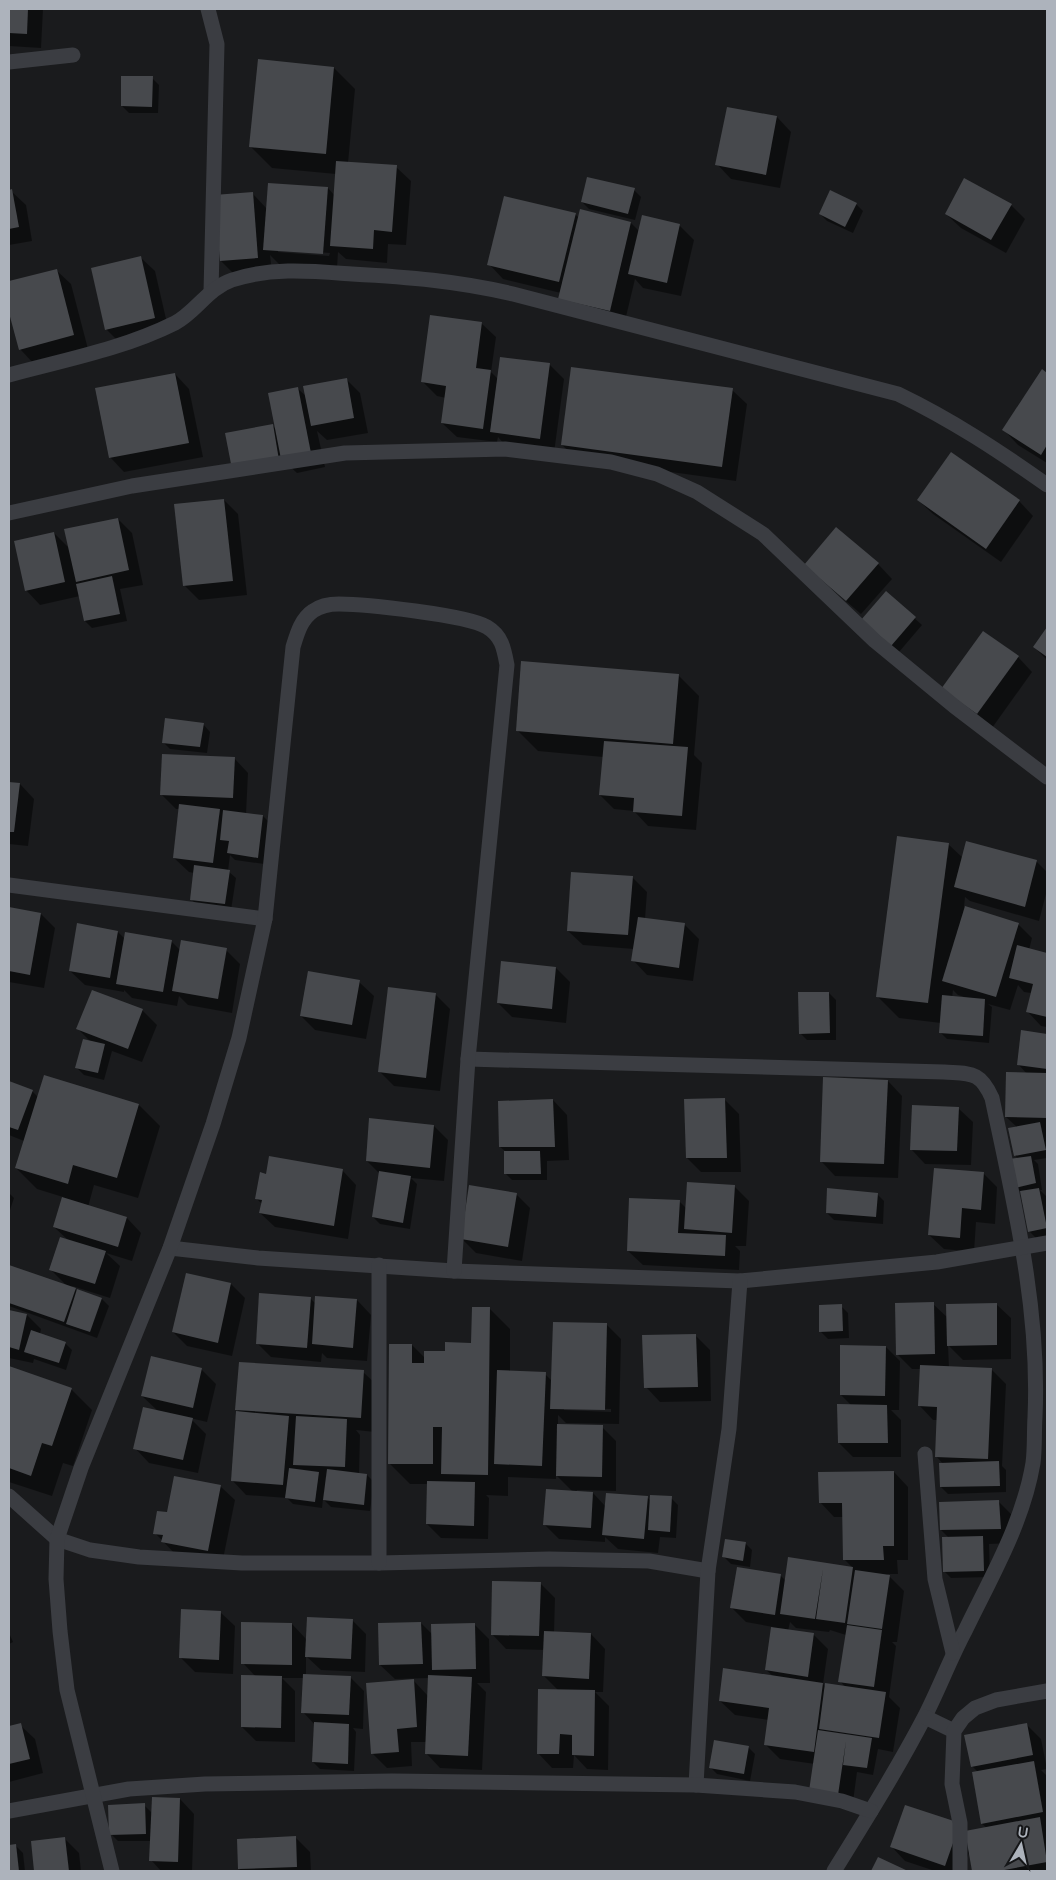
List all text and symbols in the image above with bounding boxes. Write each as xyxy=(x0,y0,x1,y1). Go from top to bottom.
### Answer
north arrow xyxy=(996,1820,1046,1870)
text: U xyxy=(1016,1823,1030,1842)

